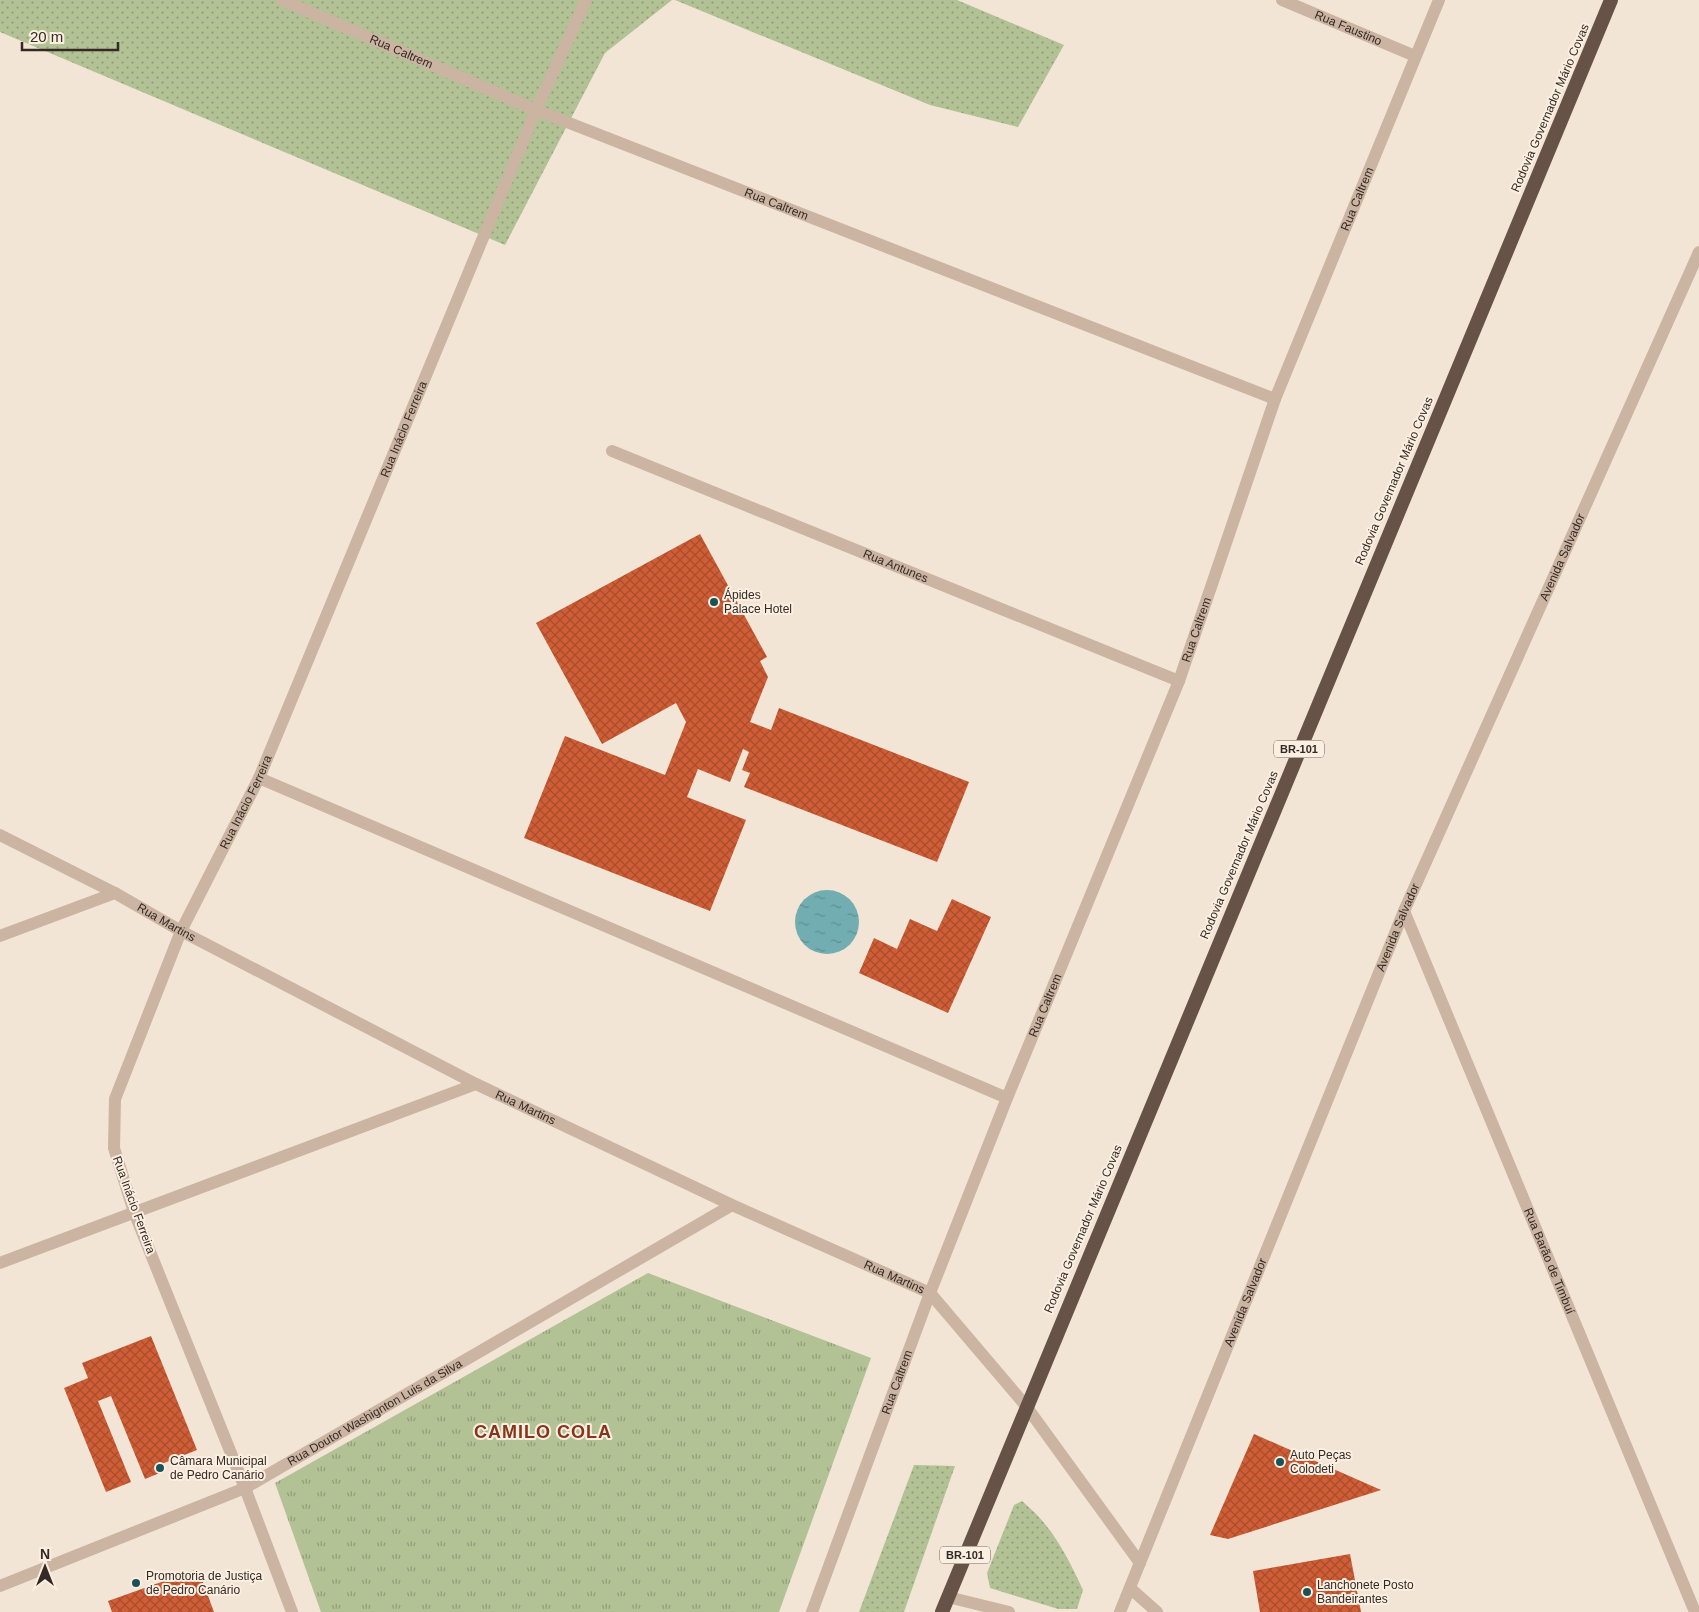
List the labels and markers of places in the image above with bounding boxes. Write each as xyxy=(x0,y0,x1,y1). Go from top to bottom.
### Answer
place label: Ápides Palace Hotel xyxy=(724,587,792,616)
marker: Ápides Palace Hotel xyxy=(708,596,720,608)
place label: Auto Peças Colodeti xyxy=(1290,1448,1351,1476)
place label: Câmara Municipal de Pedro Canário xyxy=(170,1454,267,1482)
marker: Auto Peças Colodeti xyxy=(1274,1456,1286,1468)
marker: Câmara Municipal de Pedro Canário xyxy=(154,1462,166,1474)
place label: Promotoria de Justiça de Pedro Canário xyxy=(146,1569,262,1597)
marker: Promotoria de Justiça de Pedro Canário xyxy=(130,1577,142,1589)
place label: Lanchonete Posto Bandeirantes xyxy=(1317,1578,1414,1606)
marker: Lanchonete Posto Bandeirantes xyxy=(1301,1586,1313,1598)

